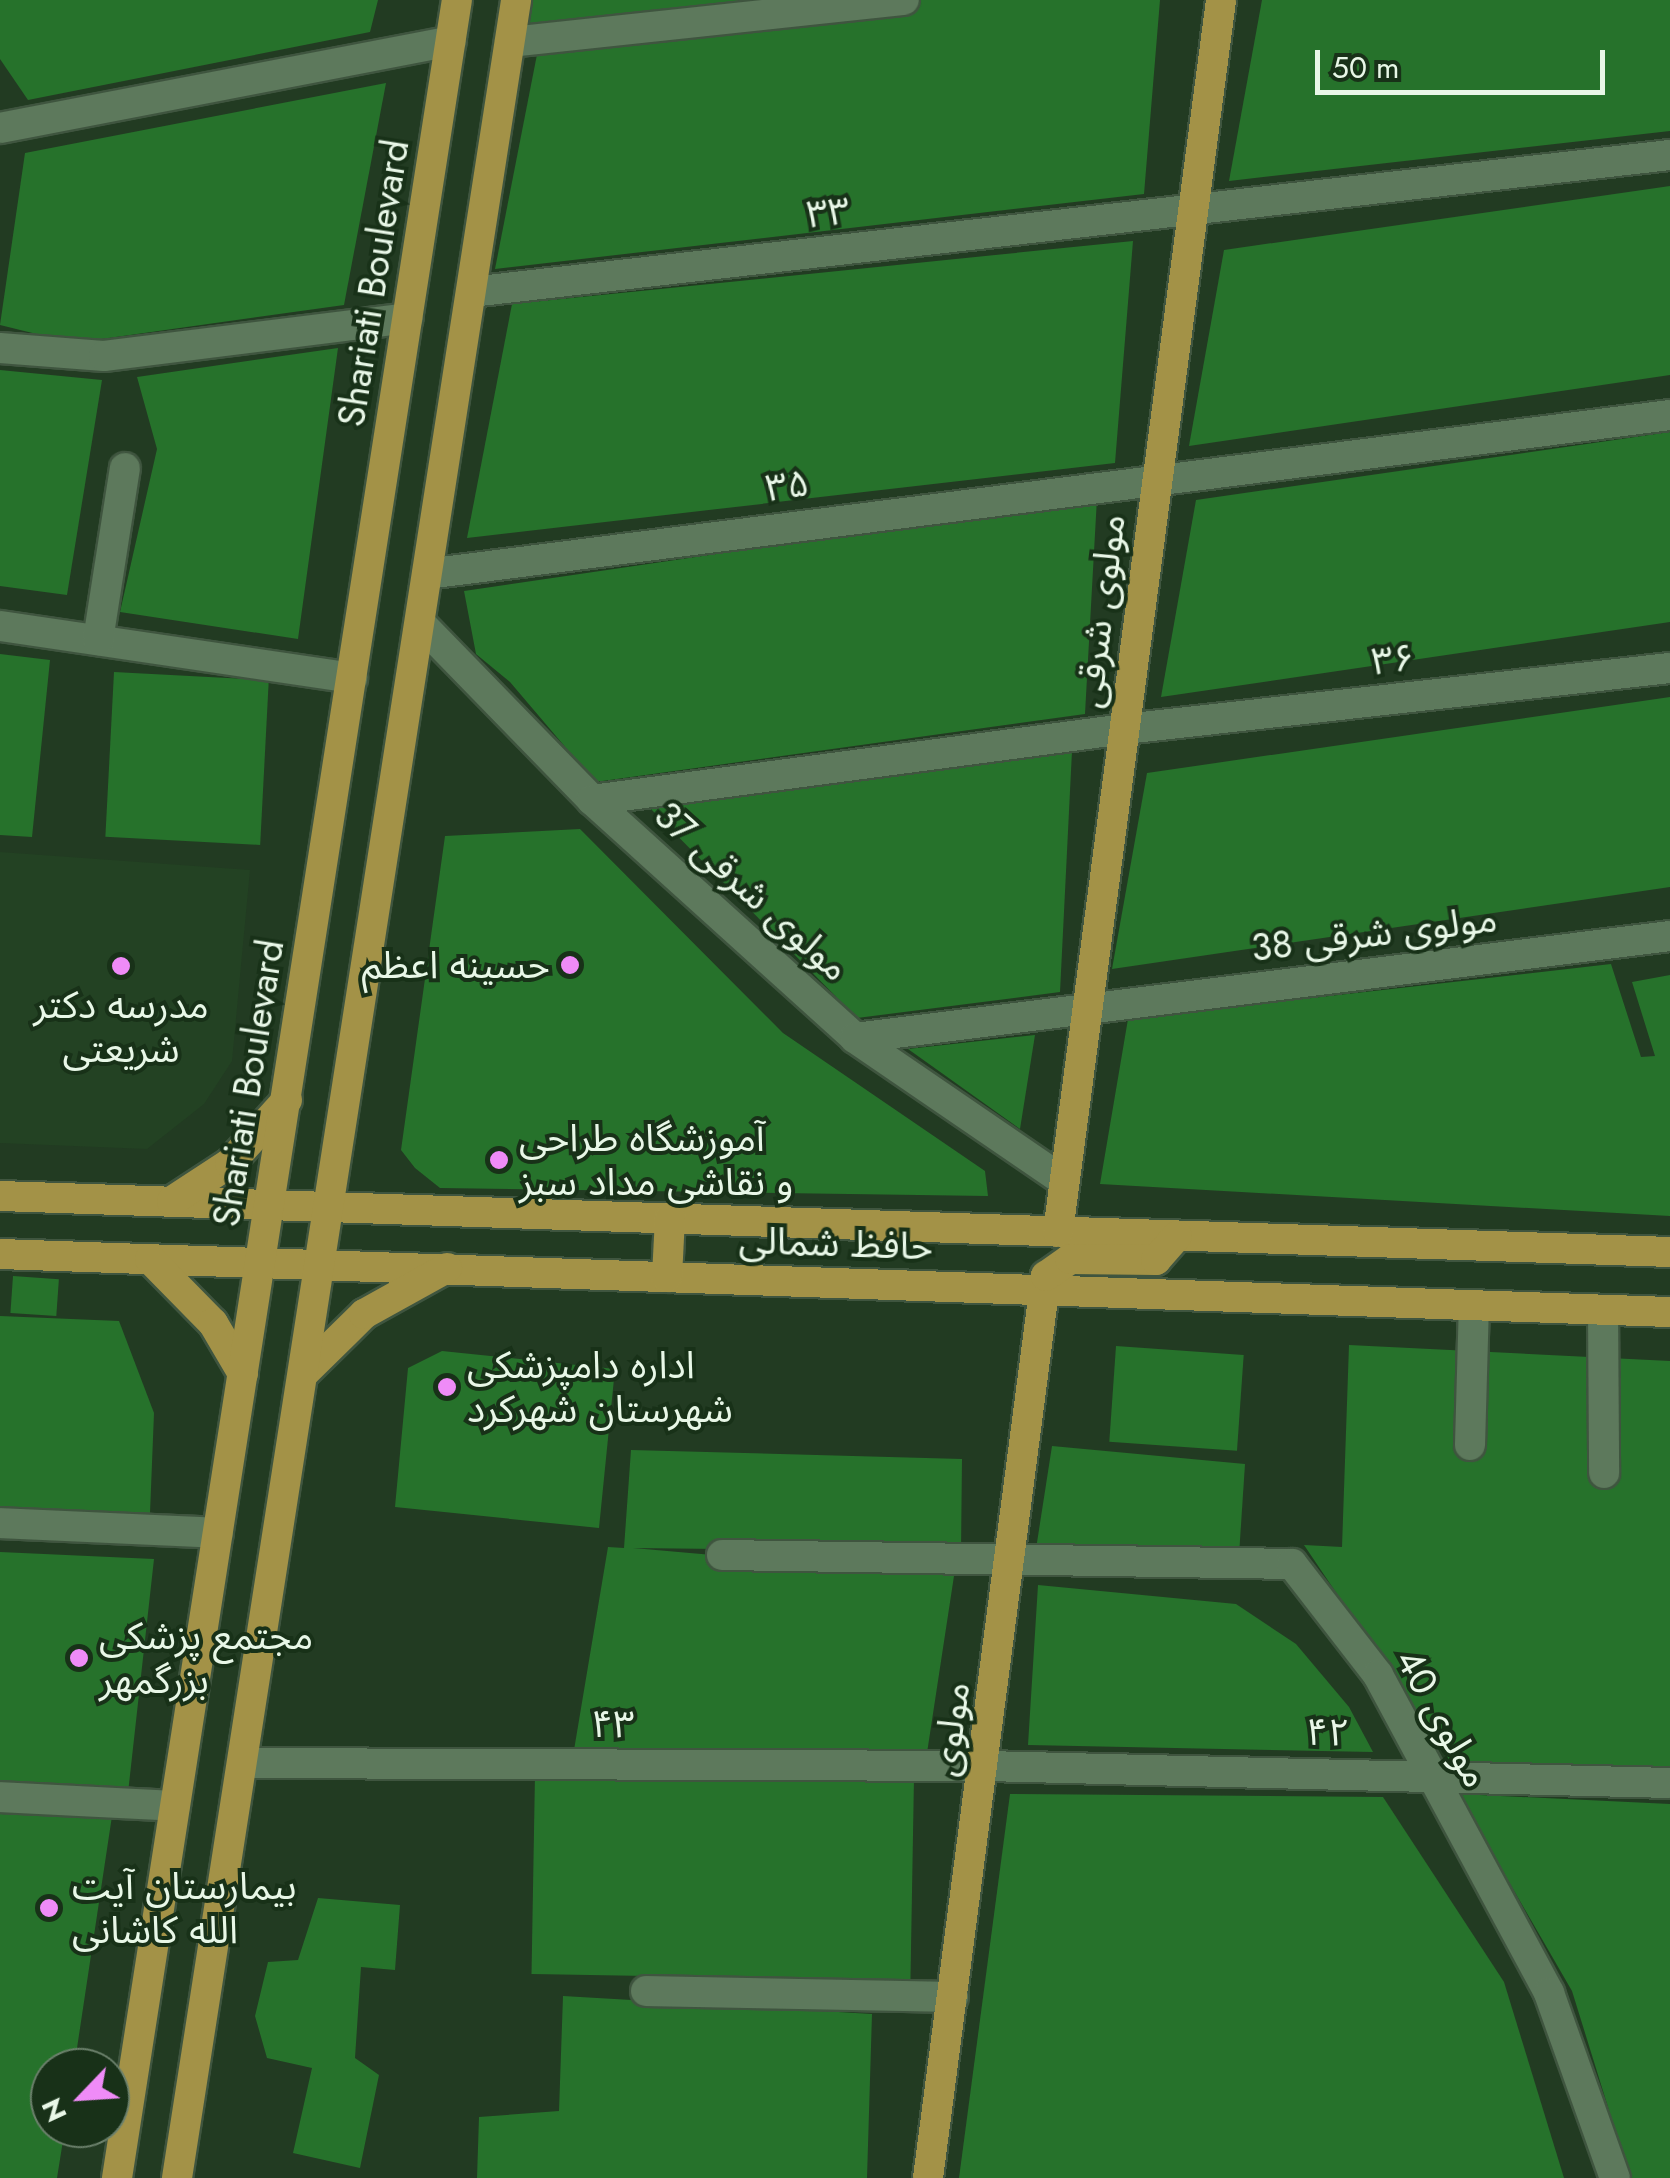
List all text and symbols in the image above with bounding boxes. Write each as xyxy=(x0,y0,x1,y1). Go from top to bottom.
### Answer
scale bar xyxy=(1320,30,1610,92)
text: 50 m xyxy=(1332,46,1399,89)
street label: Shariati Boulevard xyxy=(328,136,418,430)
street label: ۳۳ xyxy=(804,187,852,237)
street label: ۳۵ xyxy=(762,459,812,511)
street label: مولوی شرقی xyxy=(1066,512,1134,710)
street label: ۳۶ xyxy=(1369,634,1417,684)
street label: مولوی شرقی 37 xyxy=(645,792,859,990)
street label: مولوی شرقی 38 xyxy=(1248,895,1500,971)
street label: Shariati Boulevard xyxy=(203,936,293,1230)
place label: حسینه اعظم xyxy=(362,942,550,988)
marker: حسینه اعظم xyxy=(559,954,581,976)
marker: مدرسه دکتر شریعتی xyxy=(110,955,132,977)
place label: مدرسه دکتر شریعتی xyxy=(33,982,209,1072)
place label: آموزشگاه طراحی و نقاشی مداد سبز xyxy=(519,1115,793,1204)
marker: آموزشگاه طراحی و نقاشی مداد سبز xyxy=(488,1149,510,1171)
street label: حافظ شمالی xyxy=(738,1217,934,1269)
place label: اداره دامپزشکی شهرستان شهرکرد xyxy=(467,1342,733,1432)
marker: اداره دامپزشکی شهرستان شهرکرد xyxy=(436,1376,458,1398)
place label: مجتمع پزشکی بزرگمهر xyxy=(99,1613,313,1702)
street label: مولوی 40 xyxy=(1386,1641,1500,1795)
marker: مجتمع پزشکی بزرگمهر xyxy=(68,1647,90,1669)
street label: مولوی xyxy=(921,1679,979,1779)
street label: ۴۳ xyxy=(591,1701,635,1747)
street label: ۴۲ xyxy=(1306,1709,1350,1755)
place label: بیمارستان آیت الله کاشانی xyxy=(72,1863,297,1952)
marker: بیمارستان آیت الله کاشانی xyxy=(36,1895,62,1921)
north arrow xyxy=(30,2048,130,2148)
text: N xyxy=(31,2091,77,2129)

